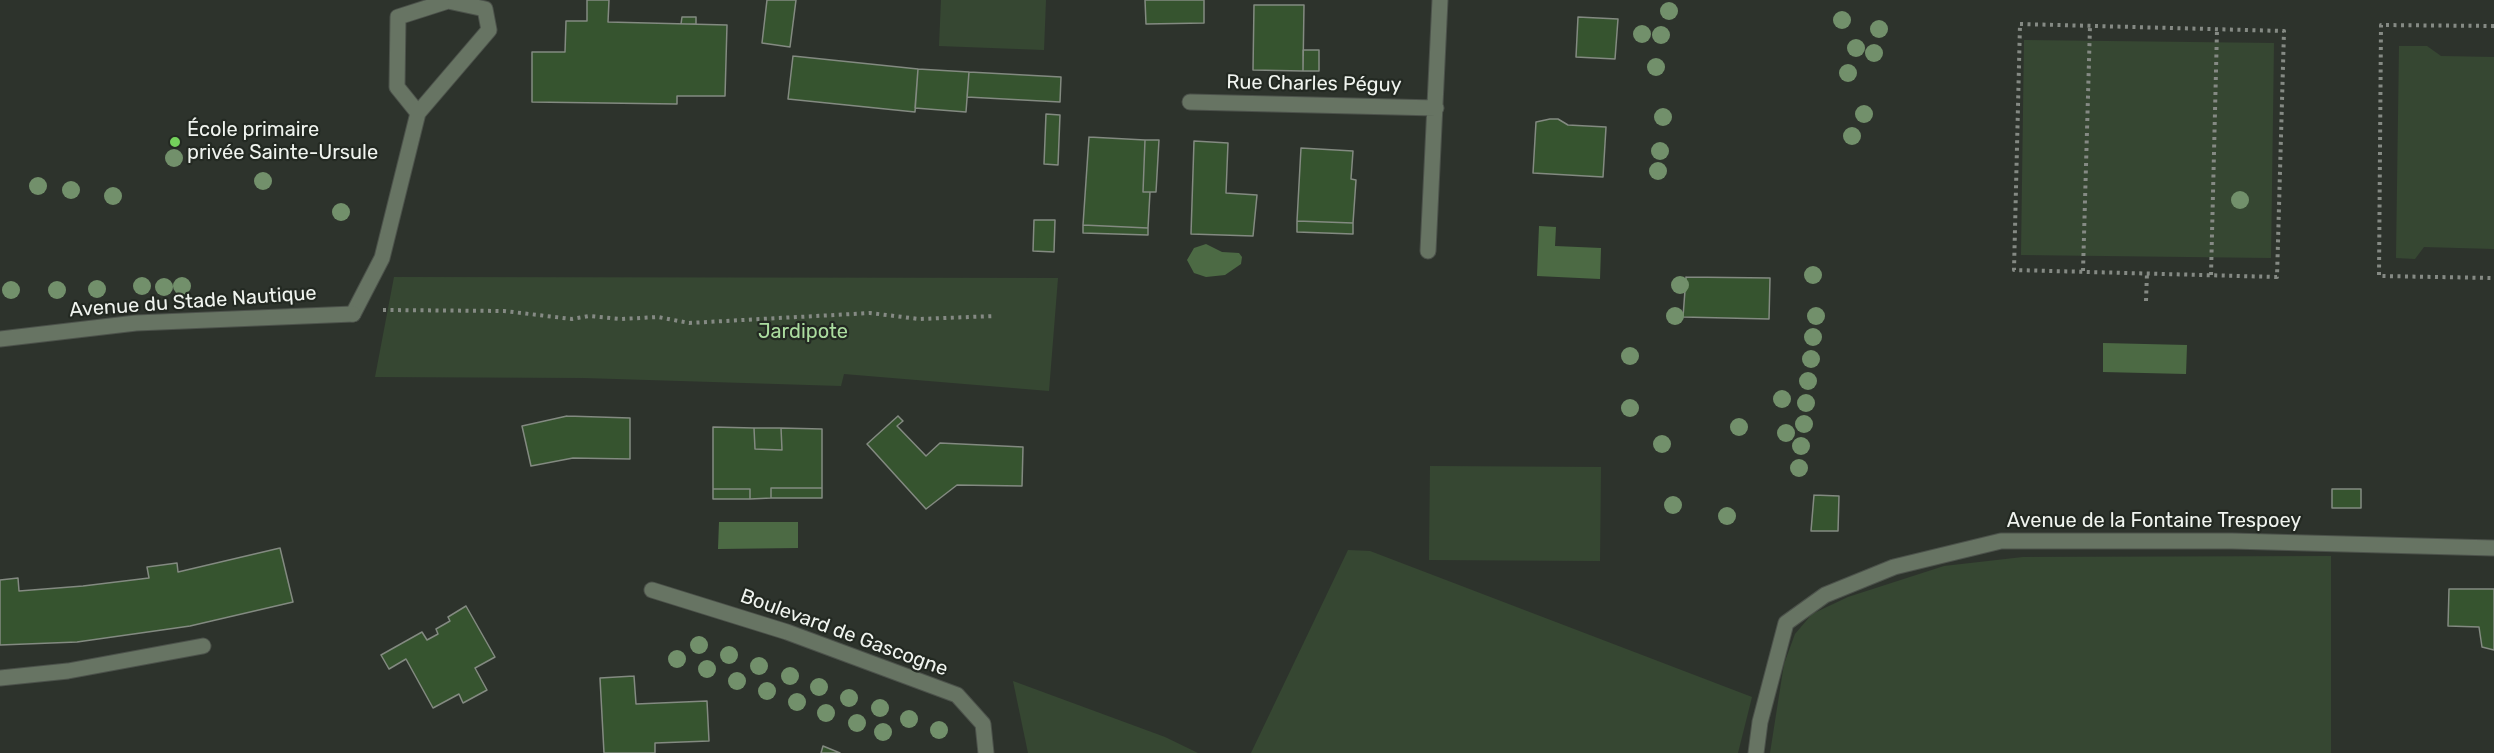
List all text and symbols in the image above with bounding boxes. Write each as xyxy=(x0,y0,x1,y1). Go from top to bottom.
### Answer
street label: Rue Charles Péguy xyxy=(1226,70,1402,98)
place label: École primaire privée Sainte-Ursule xyxy=(187,118,378,165)
marker: École primaire privée Sainte-Ursule xyxy=(168,135,182,149)
street label: Avenue du Stade Nautique xyxy=(69,281,317,323)
park label: Jardipote xyxy=(758,320,848,344)
street label: Avenue de la Fontaine Trespoey xyxy=(2007,509,2301,533)
street label: Boulevard de Gascogne xyxy=(737,584,951,682)

